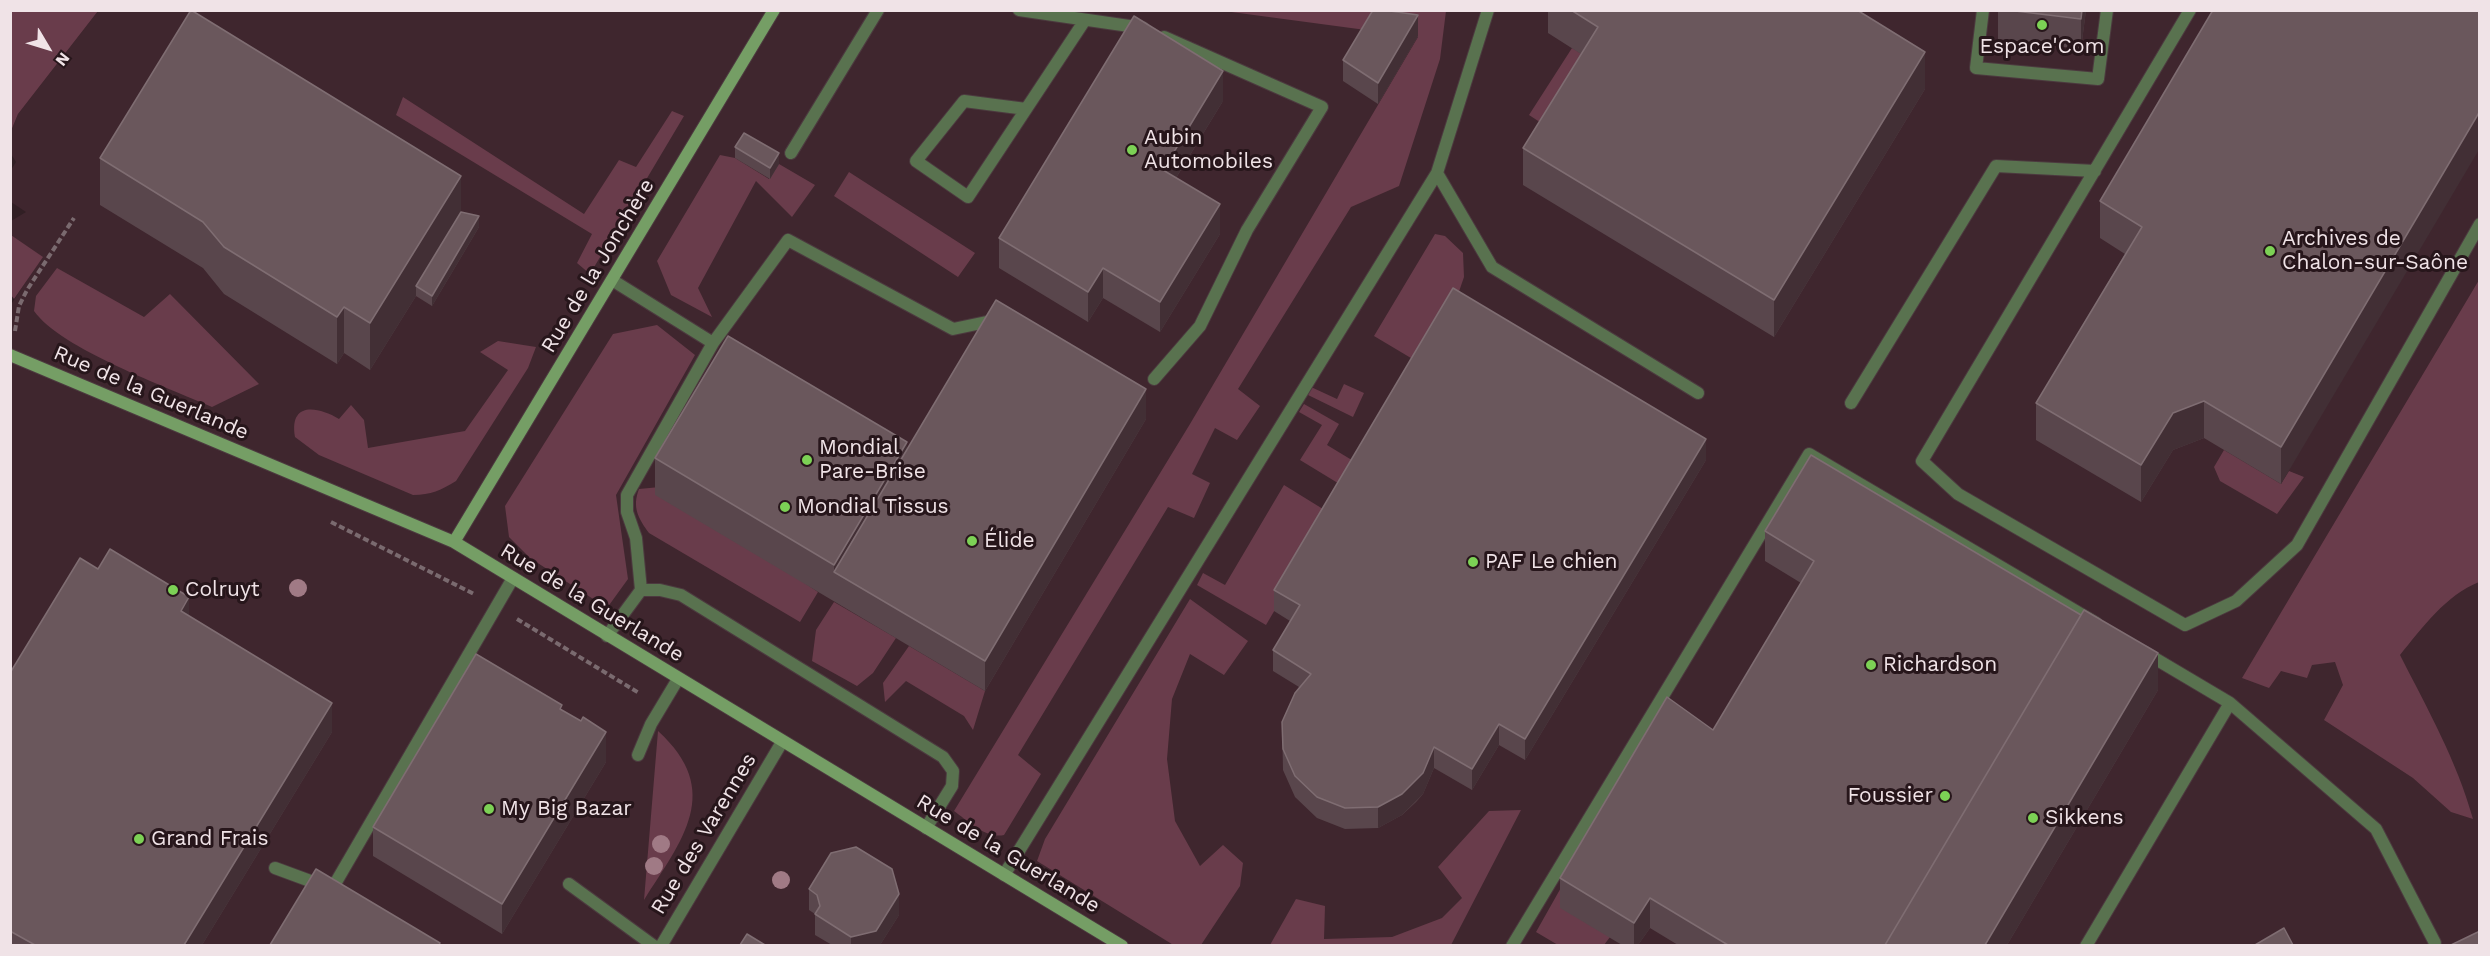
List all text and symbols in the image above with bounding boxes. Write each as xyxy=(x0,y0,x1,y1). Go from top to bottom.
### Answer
north arrow xyxy=(18,18,78,78)
marker: Espace'Com xyxy=(2035,18,2049,32)
place label: Espace'Com xyxy=(1979,34,2105,60)
text: N xyxy=(51,49,74,70)
place label: Aubin Automobiles xyxy=(1144,125,1273,175)
marker: Aubin Automobiles xyxy=(1125,143,1139,157)
street label: Rue de la Jonchère xyxy=(536,174,660,358)
place label: Archives de Chalon-sur-Saône xyxy=(2282,226,2468,276)
marker: Archives de Chalon-sur-Saône xyxy=(2263,244,2277,258)
street label: Rue de la Guerlande xyxy=(50,341,252,445)
place label: Mondial Pare-Brise xyxy=(819,435,926,485)
marker: Mondial Pare-Brise xyxy=(800,453,814,467)
place label: Mondial Tissus xyxy=(797,494,949,520)
marker: Mondial Tissus xyxy=(778,500,792,514)
place label: Élide xyxy=(984,528,1035,554)
marker: Élide xyxy=(965,534,979,548)
street label: Rue de la Guerlande xyxy=(496,538,688,668)
place label: PAF Le chien xyxy=(1485,549,1618,575)
marker: PAF Le chien xyxy=(1466,555,1480,569)
place label: Colruyt xyxy=(185,577,260,603)
marker: Colruyt xyxy=(166,583,180,597)
place label: Richardson xyxy=(1883,652,1997,678)
marker: Richardson xyxy=(1864,658,1878,672)
street label: Rue des Varennes xyxy=(646,749,762,919)
place label: Foussier xyxy=(1847,783,1933,809)
street label: Rue de la Guerlande xyxy=(912,789,1104,919)
marker: Foussier xyxy=(1938,789,1952,803)
place label: My Big Bazar xyxy=(501,796,632,822)
marker: My Big Bazar xyxy=(482,802,496,816)
place label: Sikkens xyxy=(2045,805,2124,831)
marker: Sikkens xyxy=(2026,811,2040,825)
place label: Grand Frais xyxy=(151,826,268,852)
marker: Grand Frais xyxy=(132,832,146,846)

